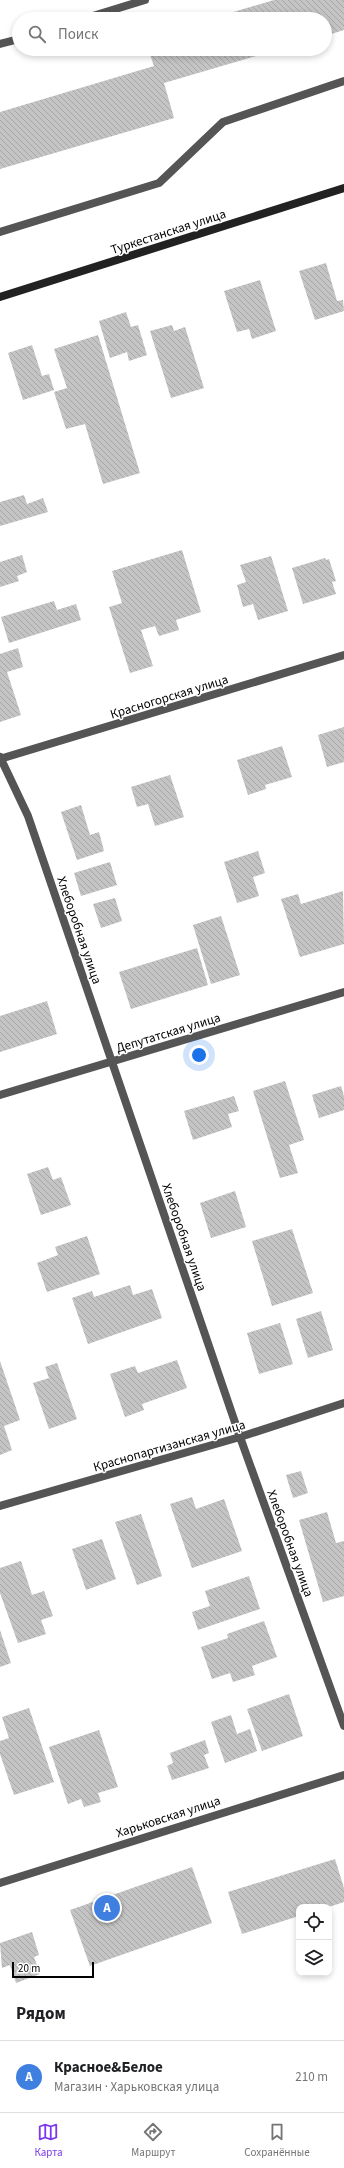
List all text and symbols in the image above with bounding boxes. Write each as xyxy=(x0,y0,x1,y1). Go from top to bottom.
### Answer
search box xyxy=(12,12,332,56)
icon: search xyxy=(26,23,48,45)
text: Поиск xyxy=(58,24,99,45)
street label: Туркестанская улица xyxy=(108,205,228,259)
street label: Красногорская улица xyxy=(108,670,231,723)
street label: Хлеборобная улица xyxy=(52,874,106,987)
street label: Депутатская улица xyxy=(114,1009,223,1057)
your location xyxy=(189,1045,209,1065)
street label: Хлеборобная улица xyxy=(157,1181,211,1294)
street label: Краснопартизанская улица xyxy=(91,1416,247,1476)
street label: Хлеборобная улица xyxy=(262,1487,318,1599)
street label: Харьковская улица xyxy=(114,1792,223,1842)
pin: A xyxy=(94,1893,120,1923)
map controls xyxy=(296,1904,332,1976)
button: locate xyxy=(296,1904,332,1940)
button: layers xyxy=(296,1940,332,1976)
scale bar xyxy=(12,1960,94,1979)
text: 20 m xyxy=(18,1961,40,1976)
text: Рядом xyxy=(16,2002,66,2026)
text: Красное&Белое xyxy=(54,2057,163,2078)
text: A xyxy=(25,2068,33,2086)
text: 210 m xyxy=(295,2068,328,2086)
text: Магазин · Харьковская улица xyxy=(54,2078,219,2096)
tab: Карта xyxy=(34,2121,63,2160)
tab: Маршрут xyxy=(131,2121,176,2160)
tab: Сохранённые xyxy=(244,2121,310,2160)

